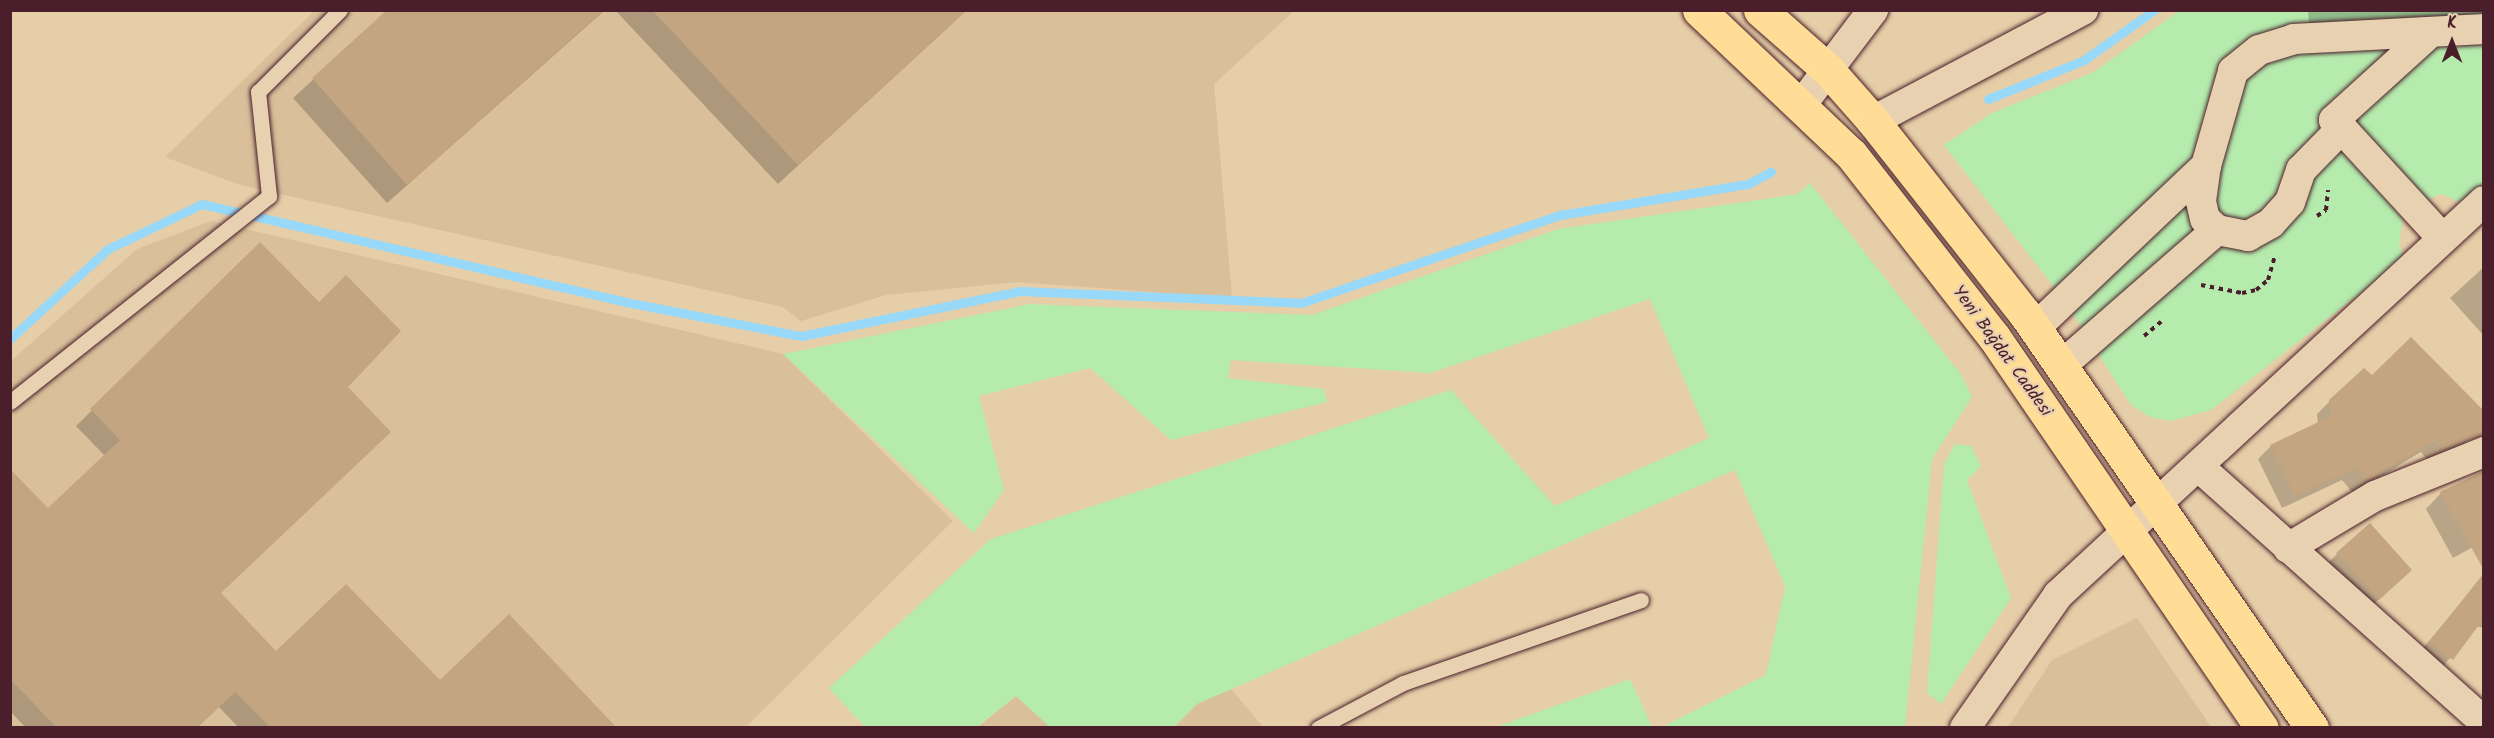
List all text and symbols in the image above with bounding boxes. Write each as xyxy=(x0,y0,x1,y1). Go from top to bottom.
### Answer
text: K xyxy=(2447,11,2457,36)
north arrow xyxy=(2422,12,2482,72)
street label: Yeni Bağdat Caddesi xyxy=(1946,282,2056,422)

